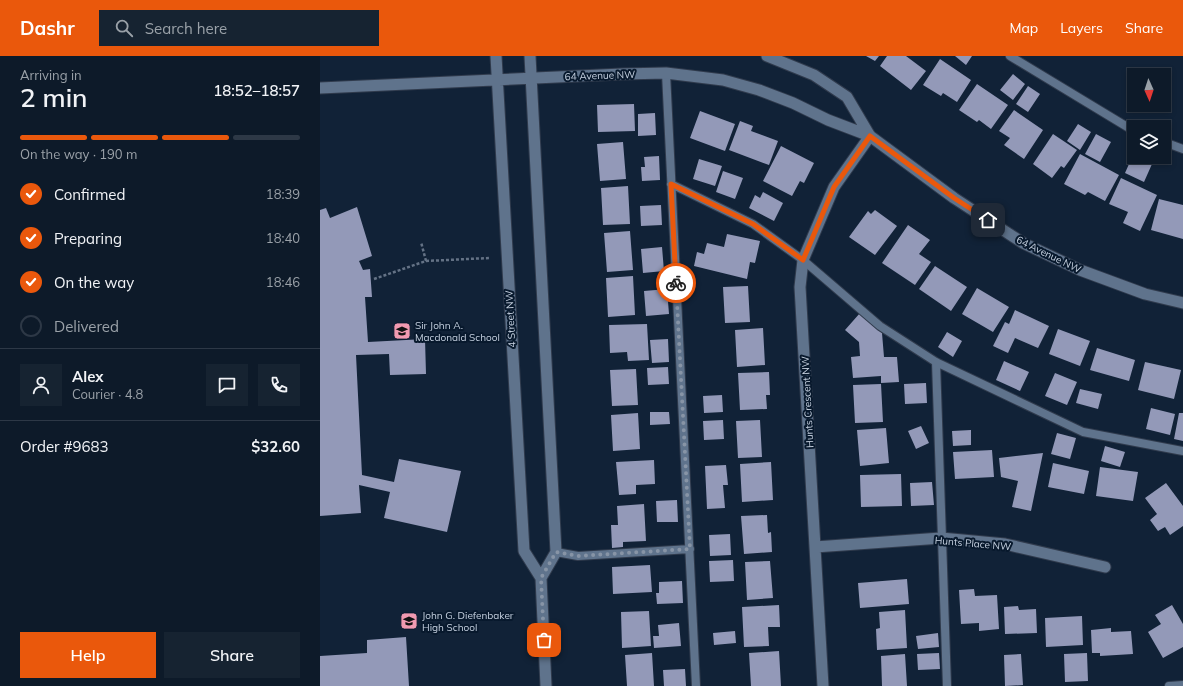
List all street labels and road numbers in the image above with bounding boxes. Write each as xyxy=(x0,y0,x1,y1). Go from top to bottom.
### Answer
street label: 64 Avenue NW xyxy=(564,68,636,83)
street label: 64 Avenue NW xyxy=(1014,233,1083,276)
street label: 4 Street NW xyxy=(503,290,518,348)
street label: Hunts Crescent NW xyxy=(799,356,816,448)
street label: Hunts Place NW xyxy=(934,534,1012,553)

